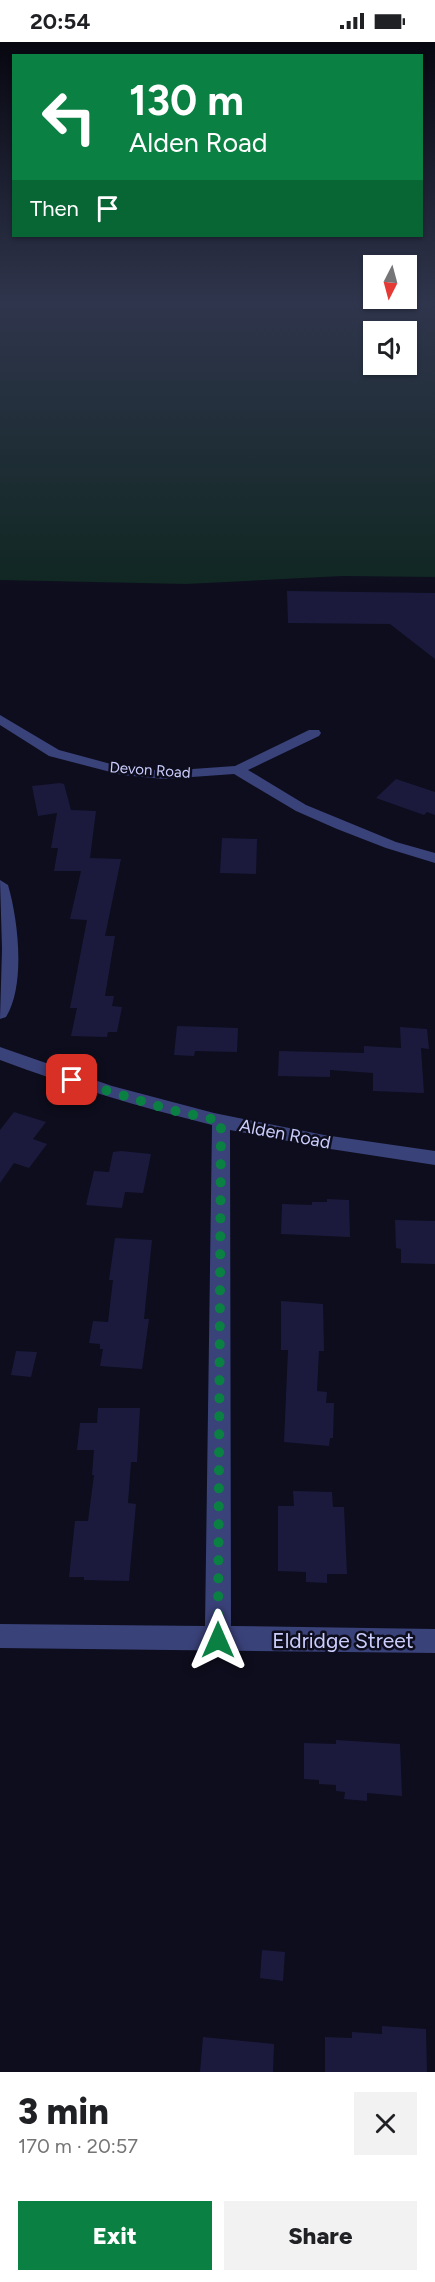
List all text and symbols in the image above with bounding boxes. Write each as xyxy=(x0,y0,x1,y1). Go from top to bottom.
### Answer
text: 20:54 xyxy=(30,8,90,35)
text: 130 m xyxy=(129,75,244,126)
icon: left xyxy=(30,78,108,156)
text: Alden Road xyxy=(129,126,268,159)
icon: arrive xyxy=(91,192,124,225)
text: Then xyxy=(30,195,79,222)
north arrow xyxy=(363,255,417,309)
map controls xyxy=(363,255,417,375)
button: sound xyxy=(363,321,417,375)
street label: Devon Road xyxy=(109,758,191,782)
pin xyxy=(46,1054,97,1105)
icon: arrive xyxy=(55,1063,88,1096)
street label: Alden Road xyxy=(238,1114,332,1154)
position arrow xyxy=(186,1608,250,1672)
street label: Eldridge Street xyxy=(272,1628,414,1653)
text: 3 min xyxy=(18,2090,109,2133)
button: close xyxy=(354,2092,417,2155)
text: 170 m · 20:57 xyxy=(18,2134,138,2158)
button: Exit xyxy=(18,2201,212,2270)
button: Share xyxy=(224,2201,417,2270)

